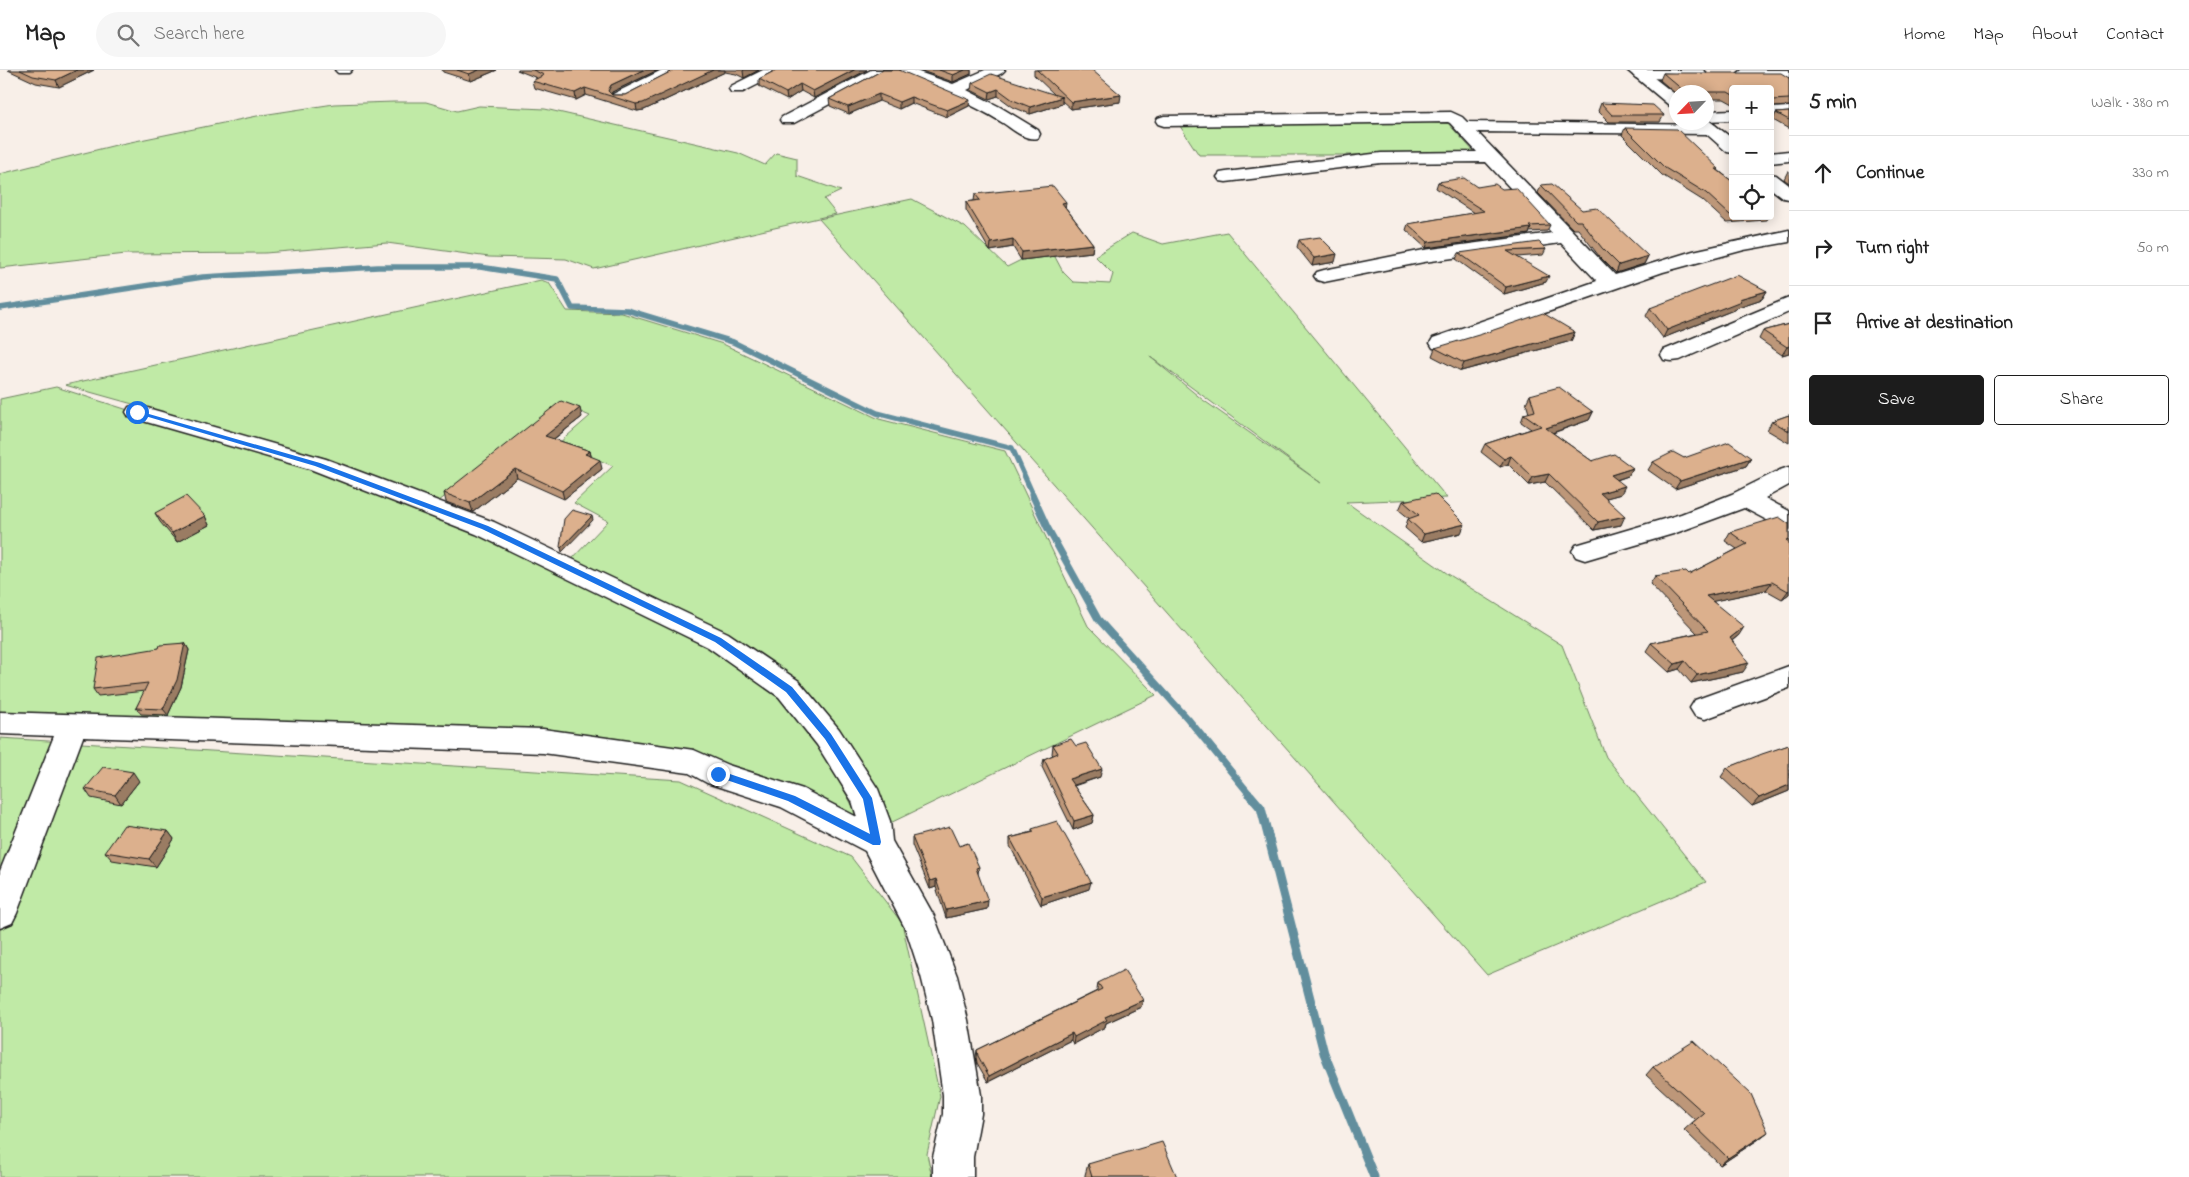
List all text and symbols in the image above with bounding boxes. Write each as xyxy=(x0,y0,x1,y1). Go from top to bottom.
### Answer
search box xyxy=(96,12,446,57)
text: Map xyxy=(25,17,66,52)
icon: search xyxy=(114,21,142,49)
text: Search here xyxy=(154,21,245,48)
text: Home xyxy=(1904,22,1945,48)
text: Map xyxy=(1973,22,2004,48)
text: About xyxy=(2032,22,2078,48)
text: Contact xyxy=(2106,22,2164,48)
north arrow xyxy=(1669,85,1714,130)
map controls xyxy=(1729,85,1774,220)
button: + xyxy=(1729,85,1774,130)
text: 5 min xyxy=(1809,88,1857,118)
text: Walk · 380 m xyxy=(2091,91,2169,115)
button: − xyxy=(1729,130,1774,175)
icon: ahead xyxy=(1809,159,1837,187)
text: Continue xyxy=(1856,160,1924,187)
text: 330 m xyxy=(2132,161,2169,185)
button: locate xyxy=(1729,175,1774,220)
icon: right xyxy=(1809,234,1837,262)
text: Turn right xyxy=(1856,235,1929,262)
text: 50 m xyxy=(2137,236,2169,260)
icon: arrive xyxy=(1809,309,1837,337)
text: Arrive at destination xyxy=(1856,310,2013,337)
button: Save xyxy=(1809,375,1984,425)
button: Share xyxy=(1994,375,2169,425)
route start xyxy=(126,401,149,424)
route end xyxy=(707,763,730,786)

